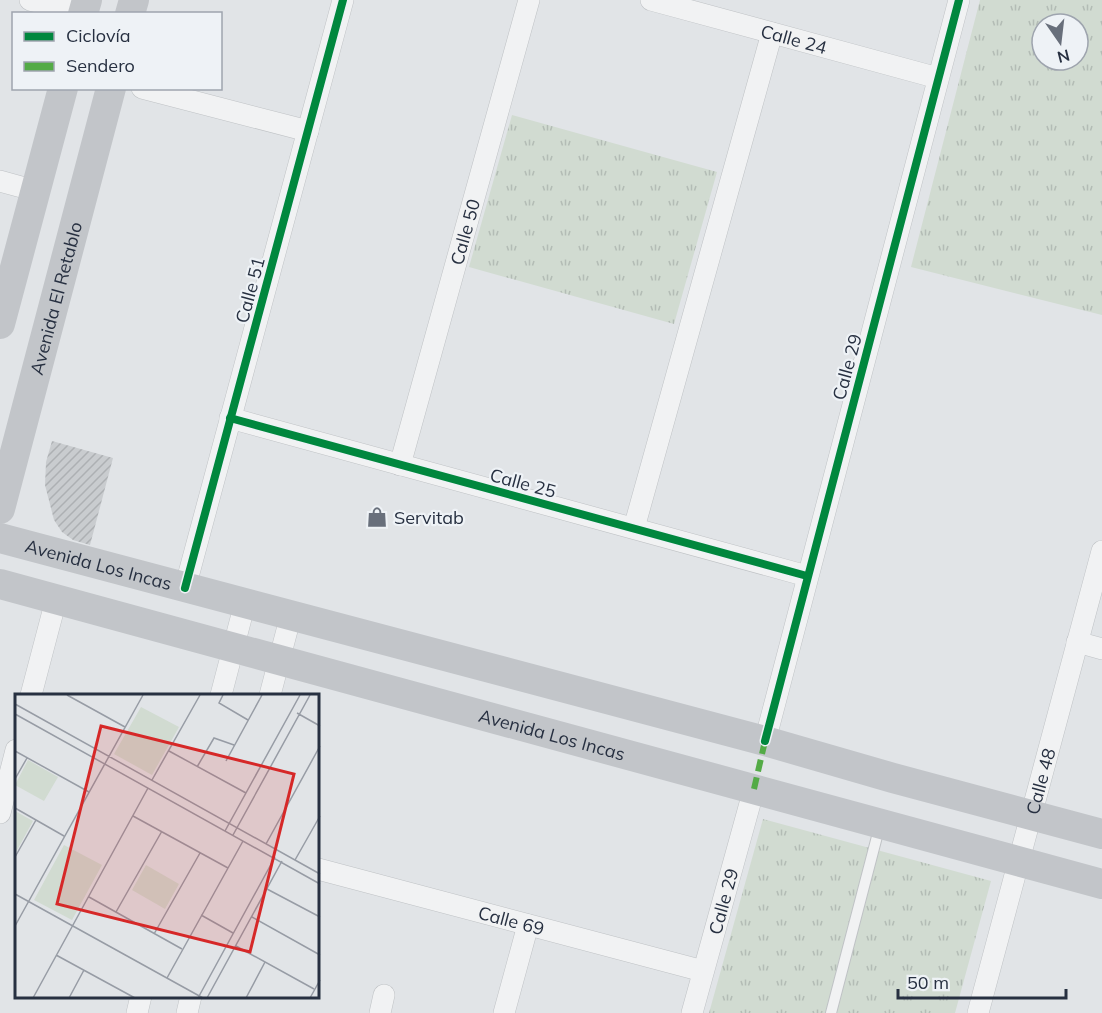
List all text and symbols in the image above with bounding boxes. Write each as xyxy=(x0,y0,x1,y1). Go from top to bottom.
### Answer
legend xyxy=(12,12,222,90)
north arrow xyxy=(1030,12,1090,72)
street label: Calle 24 xyxy=(758,19,830,59)
text: Ciclovía xyxy=(66,24,131,47)
text: N xyxy=(1055,45,1072,68)
text: Sendero xyxy=(66,54,135,77)
street label: Calle 50 xyxy=(445,196,485,267)
street label: Avenida El Retablo xyxy=(24,219,87,377)
street label: Calle 51 xyxy=(230,254,270,326)
street label: Calle 29 xyxy=(827,331,867,403)
street label: Calle 25 xyxy=(487,463,559,503)
shop icon: Servitab xyxy=(365,505,389,529)
place label: Servitab xyxy=(394,506,464,529)
street label: Avenida Los Incas xyxy=(23,534,174,595)
inset map xyxy=(15,694,320,998)
street label: Avenida Los Incas xyxy=(476,703,628,765)
street label: Calle 48 xyxy=(1020,746,1060,817)
street label: Calle 29 xyxy=(703,866,743,937)
street label: Calle 69 xyxy=(476,900,547,940)
scale bar xyxy=(898,962,1066,1000)
text: 50 m xyxy=(907,971,949,994)

